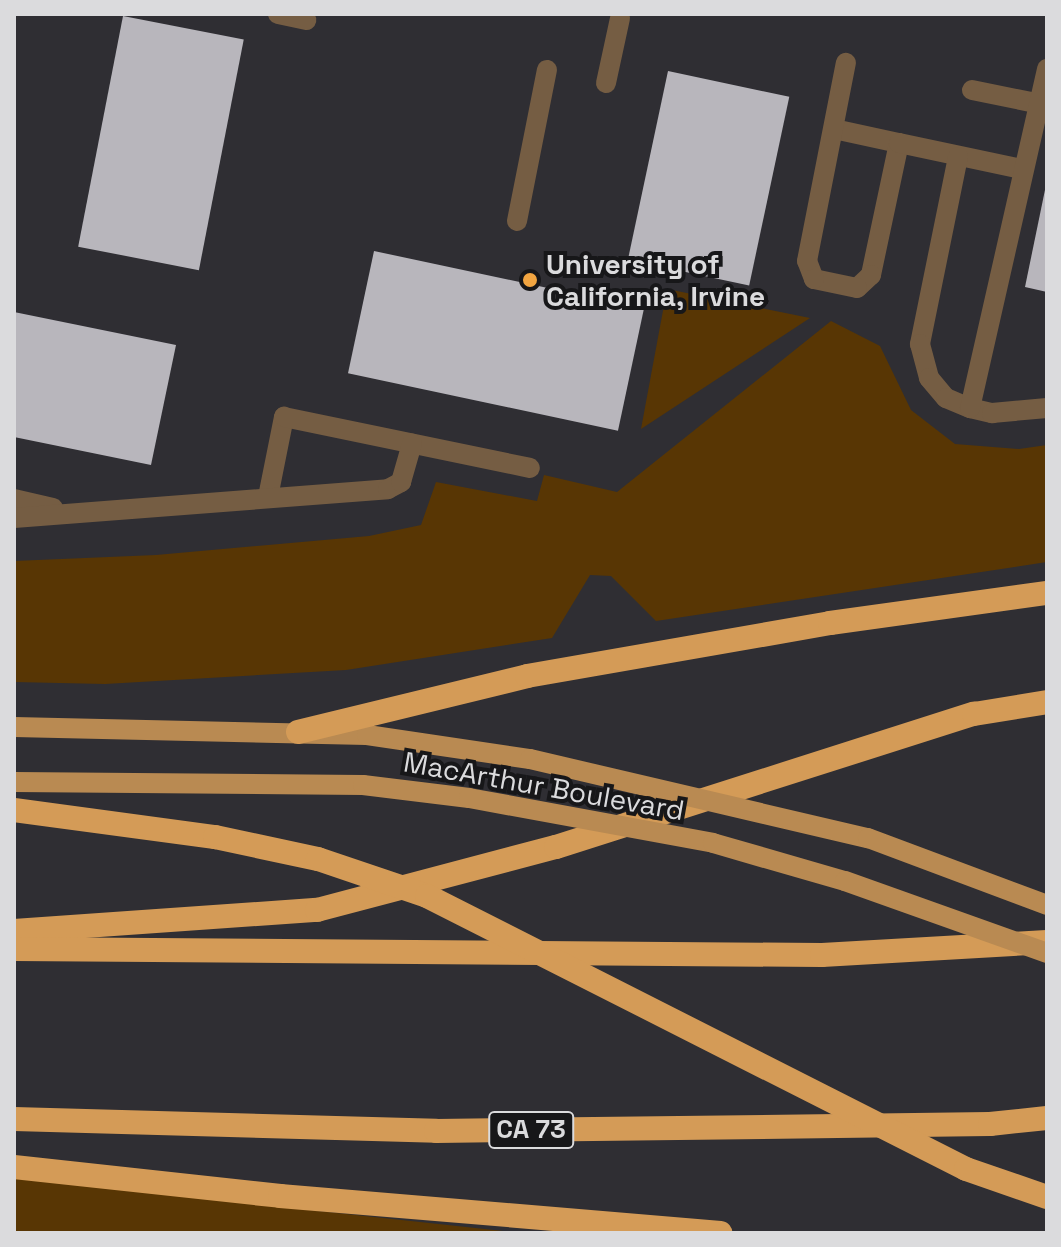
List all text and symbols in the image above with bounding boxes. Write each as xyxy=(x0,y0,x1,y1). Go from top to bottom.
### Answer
place label: University of California, Irvine xyxy=(546,247,766,313)
marker: University of California, Irvine xyxy=(521,271,539,289)
street label: MacArthur Boulevard xyxy=(401,745,687,827)
road number: CA 73 xyxy=(487,1108,575,1152)

